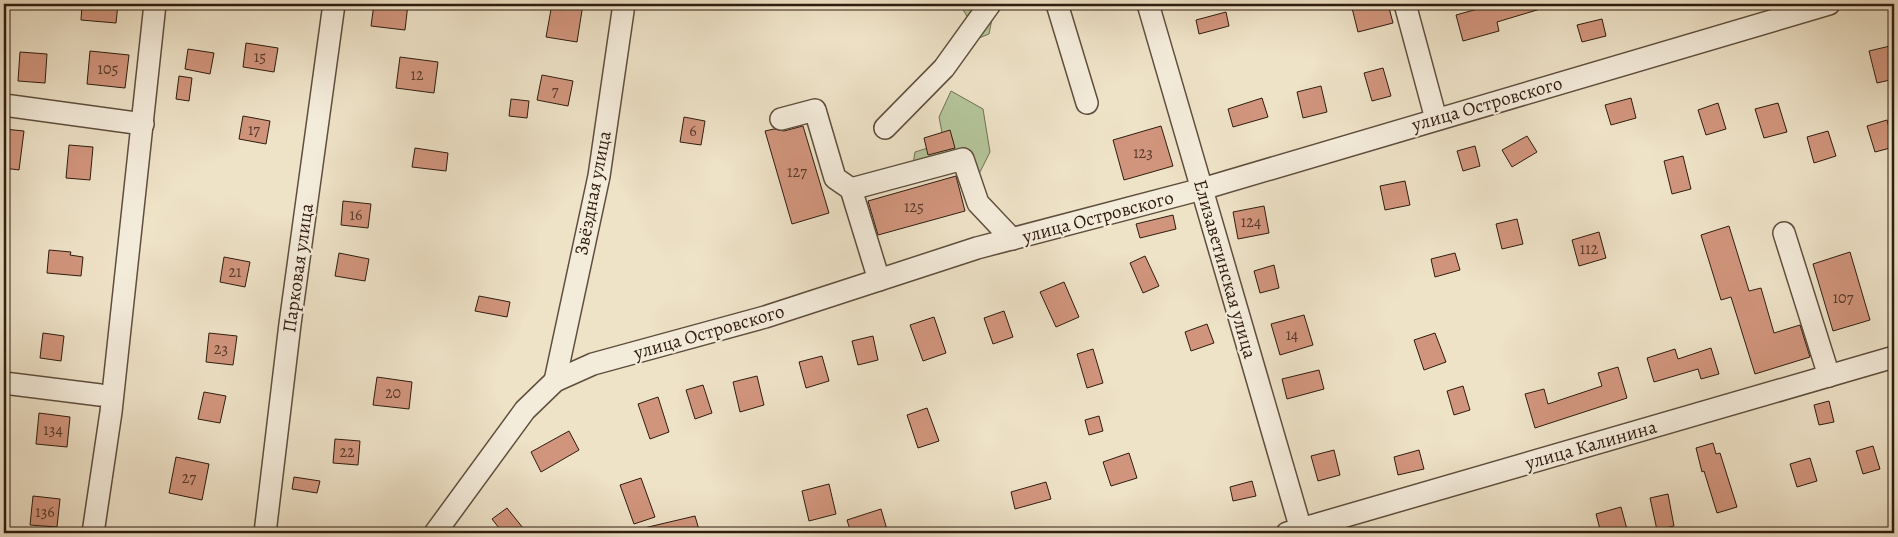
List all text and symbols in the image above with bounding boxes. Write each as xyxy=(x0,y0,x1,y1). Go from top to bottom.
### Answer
house number: 15 xyxy=(254,46,266,68)
house number: 105 xyxy=(98,58,119,80)
house number: 12 xyxy=(410,64,424,86)
street label: улица Островского xyxy=(1408,70,1565,138)
house number: 7 xyxy=(552,80,559,102)
house number: 17 xyxy=(248,119,260,141)
house number: 6 xyxy=(689,120,697,142)
street label: Звёздная улица xyxy=(568,128,618,257)
house number: 123 xyxy=(1133,142,1153,164)
house number: 127 xyxy=(787,161,807,183)
street label: Елизаветинская улица xyxy=(1187,177,1263,362)
street label: улица Островского xyxy=(1019,184,1177,250)
house number: 125 xyxy=(904,196,924,218)
street label: Парковая улица xyxy=(276,201,320,334)
house number: 16 xyxy=(350,204,362,226)
house number: 124 xyxy=(1241,211,1261,233)
house number: 112 xyxy=(1580,238,1599,260)
house number: 21 xyxy=(228,261,242,283)
house number: 107 xyxy=(1833,287,1854,309)
street label: улица Островского xyxy=(630,298,787,366)
house number: 14 xyxy=(1286,324,1298,346)
house number: 23 xyxy=(214,338,228,360)
house number: 20 xyxy=(385,382,401,404)
street label: улица Калинина xyxy=(1521,414,1660,476)
house number: 134 xyxy=(43,419,63,441)
house number: 22 xyxy=(339,441,355,463)
house number: 27 xyxy=(182,467,196,489)
house number: 136 xyxy=(35,501,55,523)

